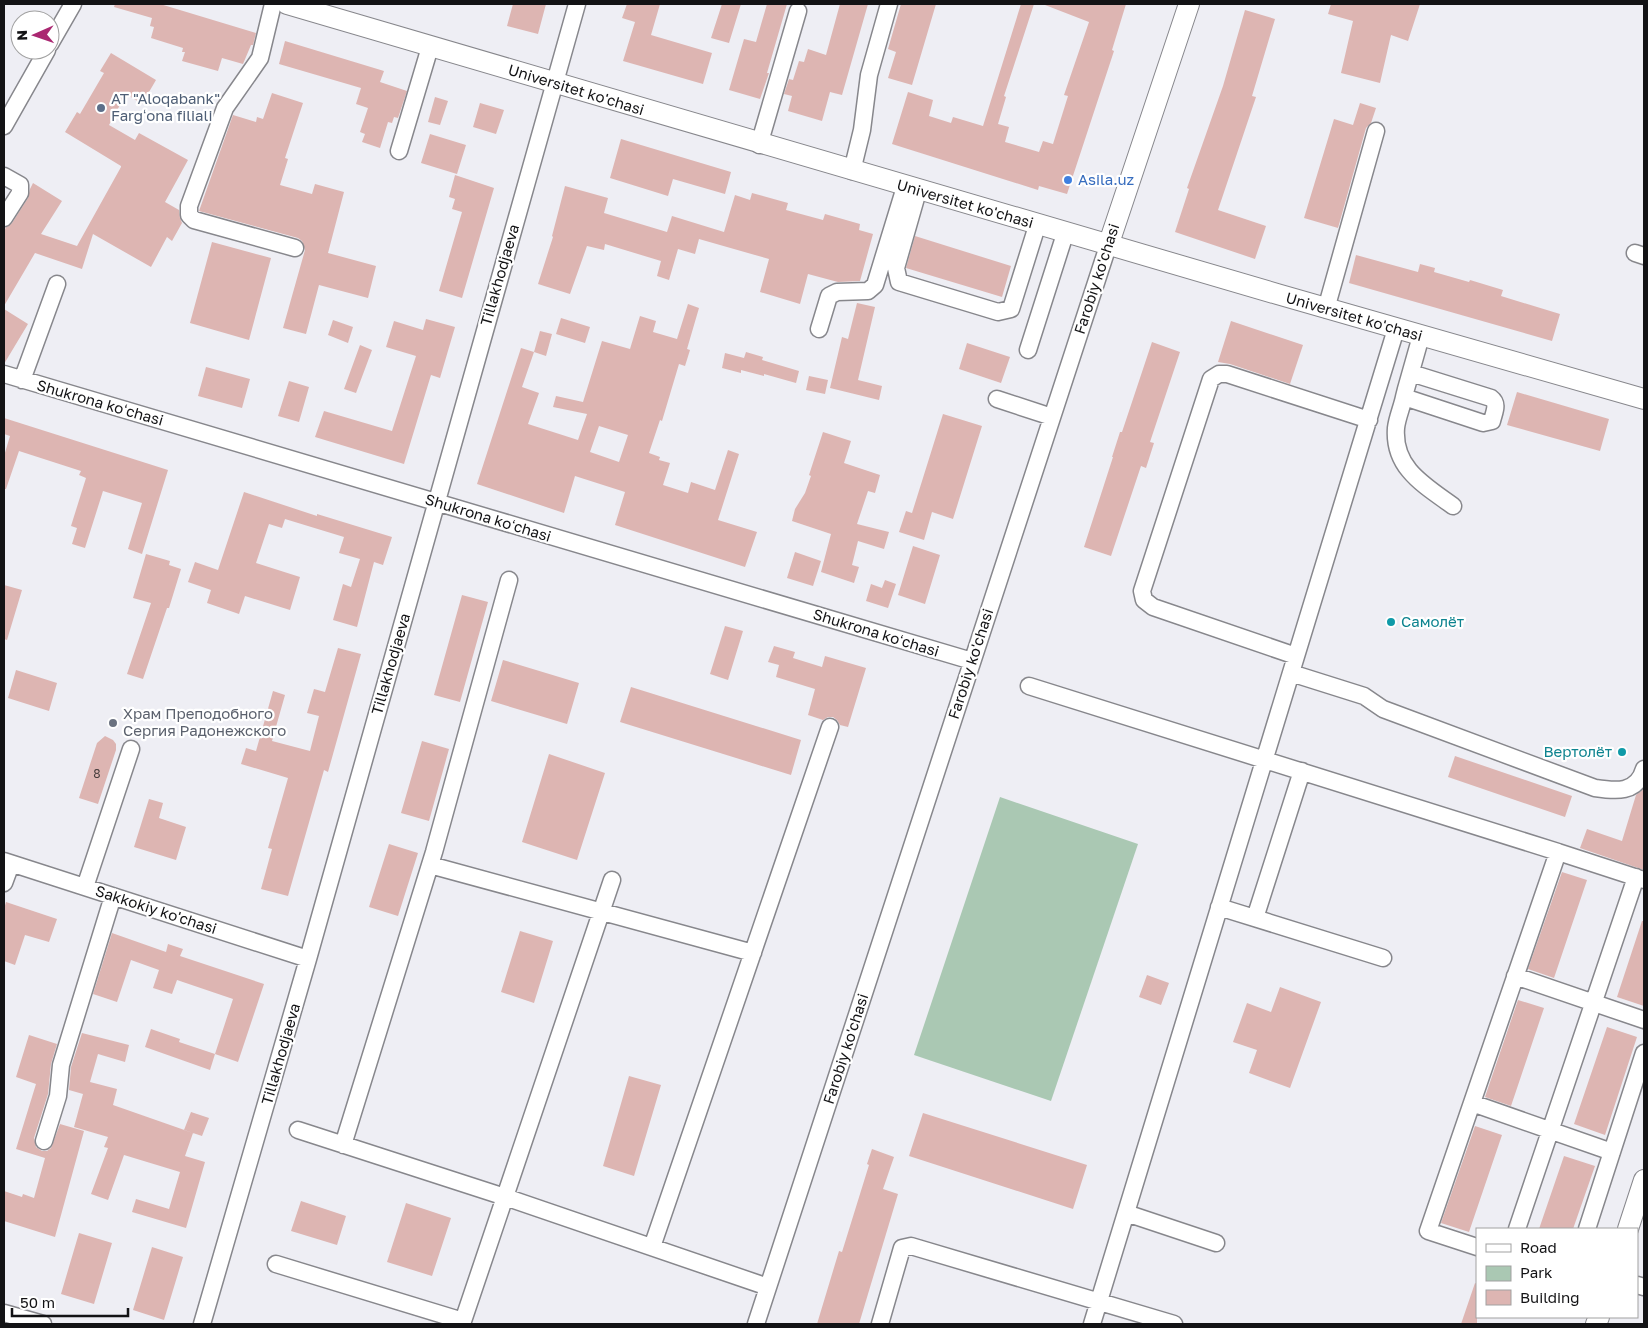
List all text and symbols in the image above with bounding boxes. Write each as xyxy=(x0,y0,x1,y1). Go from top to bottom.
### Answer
north arrow xyxy=(10,10,60,60)
text: N xyxy=(13,30,30,41)
street label: Universitet ko'chasi xyxy=(506,60,646,118)
place label: AT "Aloqabank" Fargʻona filiali xyxy=(111,89,220,124)
marker: AT "Aloqabank" Fargʻona filiali xyxy=(95,102,107,114)
place label: Asila.uz xyxy=(1078,170,1134,188)
marker: Asila.uz xyxy=(1062,174,1074,186)
street label: Universitet ko'chasi xyxy=(895,175,1036,231)
street label: Farobiy ko'chasi xyxy=(1070,221,1122,336)
street label: Tillakhodjaeva xyxy=(476,222,522,328)
street label: Universitet ko'chasi xyxy=(1284,288,1425,344)
street label: Shukrona koʻchasi xyxy=(35,375,166,429)
street label: Shukrona koʻchasi xyxy=(423,489,554,545)
street label: Shukrona koʻchasi xyxy=(811,604,942,660)
street label: Farobiy ko'chasi xyxy=(944,606,996,721)
street label: Tillakhodjaeva xyxy=(367,611,413,717)
place label: Самолёт xyxy=(1401,612,1465,630)
marker: Самолёт xyxy=(1385,616,1397,628)
place label: Храм Преподобного Сергия Радонежского xyxy=(123,704,286,739)
marker: Храм Преподобного Сергия Радонежского xyxy=(107,717,119,729)
place label: Вертолёт xyxy=(1543,742,1613,760)
marker: Вертолёт xyxy=(1616,746,1628,758)
house number: 8 xyxy=(93,766,101,781)
street label: Sakkokiy ko'chasi xyxy=(93,881,219,937)
street label: Farobiy ko'chasi xyxy=(819,991,871,1106)
street label: Tillakhodjaeva xyxy=(257,1001,303,1107)
legend xyxy=(1476,1228,1638,1318)
text: Road xyxy=(1520,1238,1557,1256)
text: Park xyxy=(1520,1263,1553,1281)
scale bar xyxy=(12,1286,129,1318)
text: Building xyxy=(1520,1288,1580,1306)
text: 50 m xyxy=(20,1293,55,1311)

